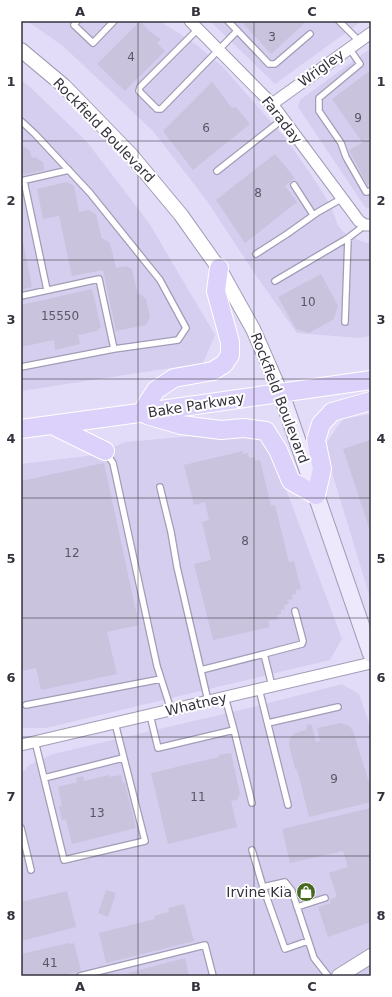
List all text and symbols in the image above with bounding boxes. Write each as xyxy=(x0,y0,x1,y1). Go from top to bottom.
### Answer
text: A xyxy=(75,4,85,19)
text: B xyxy=(191,4,201,19)
text: C xyxy=(307,4,317,19)
house number: 3 xyxy=(268,30,276,44)
street label: Wrigley xyxy=(295,46,347,90)
house number: 4 xyxy=(127,50,135,64)
text: 1 xyxy=(6,74,16,89)
street label: Rockfield Boulevard xyxy=(50,74,158,186)
text: 1 xyxy=(376,74,386,89)
street label: Faraday xyxy=(259,93,305,147)
house number: 9 xyxy=(354,111,362,125)
house number: 6 xyxy=(202,121,210,135)
house number: 8 xyxy=(254,186,262,200)
text: 2 xyxy=(6,193,16,208)
text: 2 xyxy=(376,193,386,208)
house number: 10 xyxy=(300,295,316,309)
house number: 15550 xyxy=(41,309,79,323)
text: 3 xyxy=(6,312,16,327)
text: 3 xyxy=(376,312,386,327)
street label: Rockfield Boulevard xyxy=(248,330,312,466)
street label: Bake Parkway xyxy=(147,389,245,421)
text: 4 xyxy=(6,431,16,446)
text: 4 xyxy=(376,431,386,446)
house number: 8 xyxy=(241,534,249,548)
house number: 12 xyxy=(64,546,80,560)
text: 5 xyxy=(6,551,16,566)
text: 5 xyxy=(376,551,386,566)
text: 6 xyxy=(6,670,16,685)
text: 6 xyxy=(376,670,386,685)
street label: Whatney xyxy=(164,689,228,719)
house number: 9 xyxy=(330,772,338,786)
text: 7 xyxy=(6,789,16,804)
text: 7 xyxy=(376,789,386,804)
house number: 11 xyxy=(190,790,206,804)
house number: 13 xyxy=(89,806,105,820)
shop icon: Irvine Kia xyxy=(295,881,317,903)
place label: Irvine Kia xyxy=(226,884,292,900)
text: 8 xyxy=(6,908,16,923)
text: 8 xyxy=(376,908,386,923)
house number: 41 xyxy=(42,956,58,970)
text: A xyxy=(75,979,85,994)
text: B xyxy=(191,979,201,994)
text: C xyxy=(307,979,317,994)

